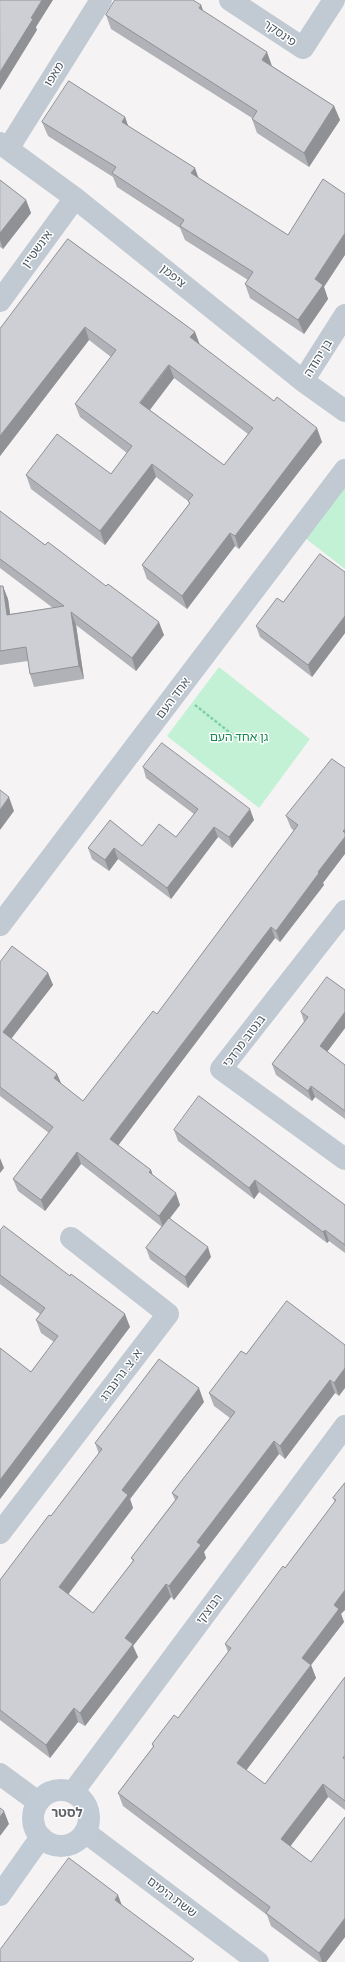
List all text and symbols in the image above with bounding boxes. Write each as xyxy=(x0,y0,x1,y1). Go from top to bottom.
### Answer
street label: פינסקר xyxy=(261,17,299,49)
street label: מאפו xyxy=(41,59,67,89)
street label: אינשטיין xyxy=(19,227,55,271)
street label: ציפמן xyxy=(157,261,189,291)
street label: בן יהודה xyxy=(301,336,335,380)
street label: אחד העם xyxy=(153,675,193,721)
park label: גן אחד העם xyxy=(210,730,268,744)
street label: בנטוב מרדכי xyxy=(220,1012,268,1070)
street label: א. צ. גרינברג xyxy=(97,1346,145,1404)
street label: רבוצקי xyxy=(193,1591,225,1627)
district label: לסטר xyxy=(51,1805,83,1821)
street label: ששת הימים xyxy=(144,1874,200,1920)

